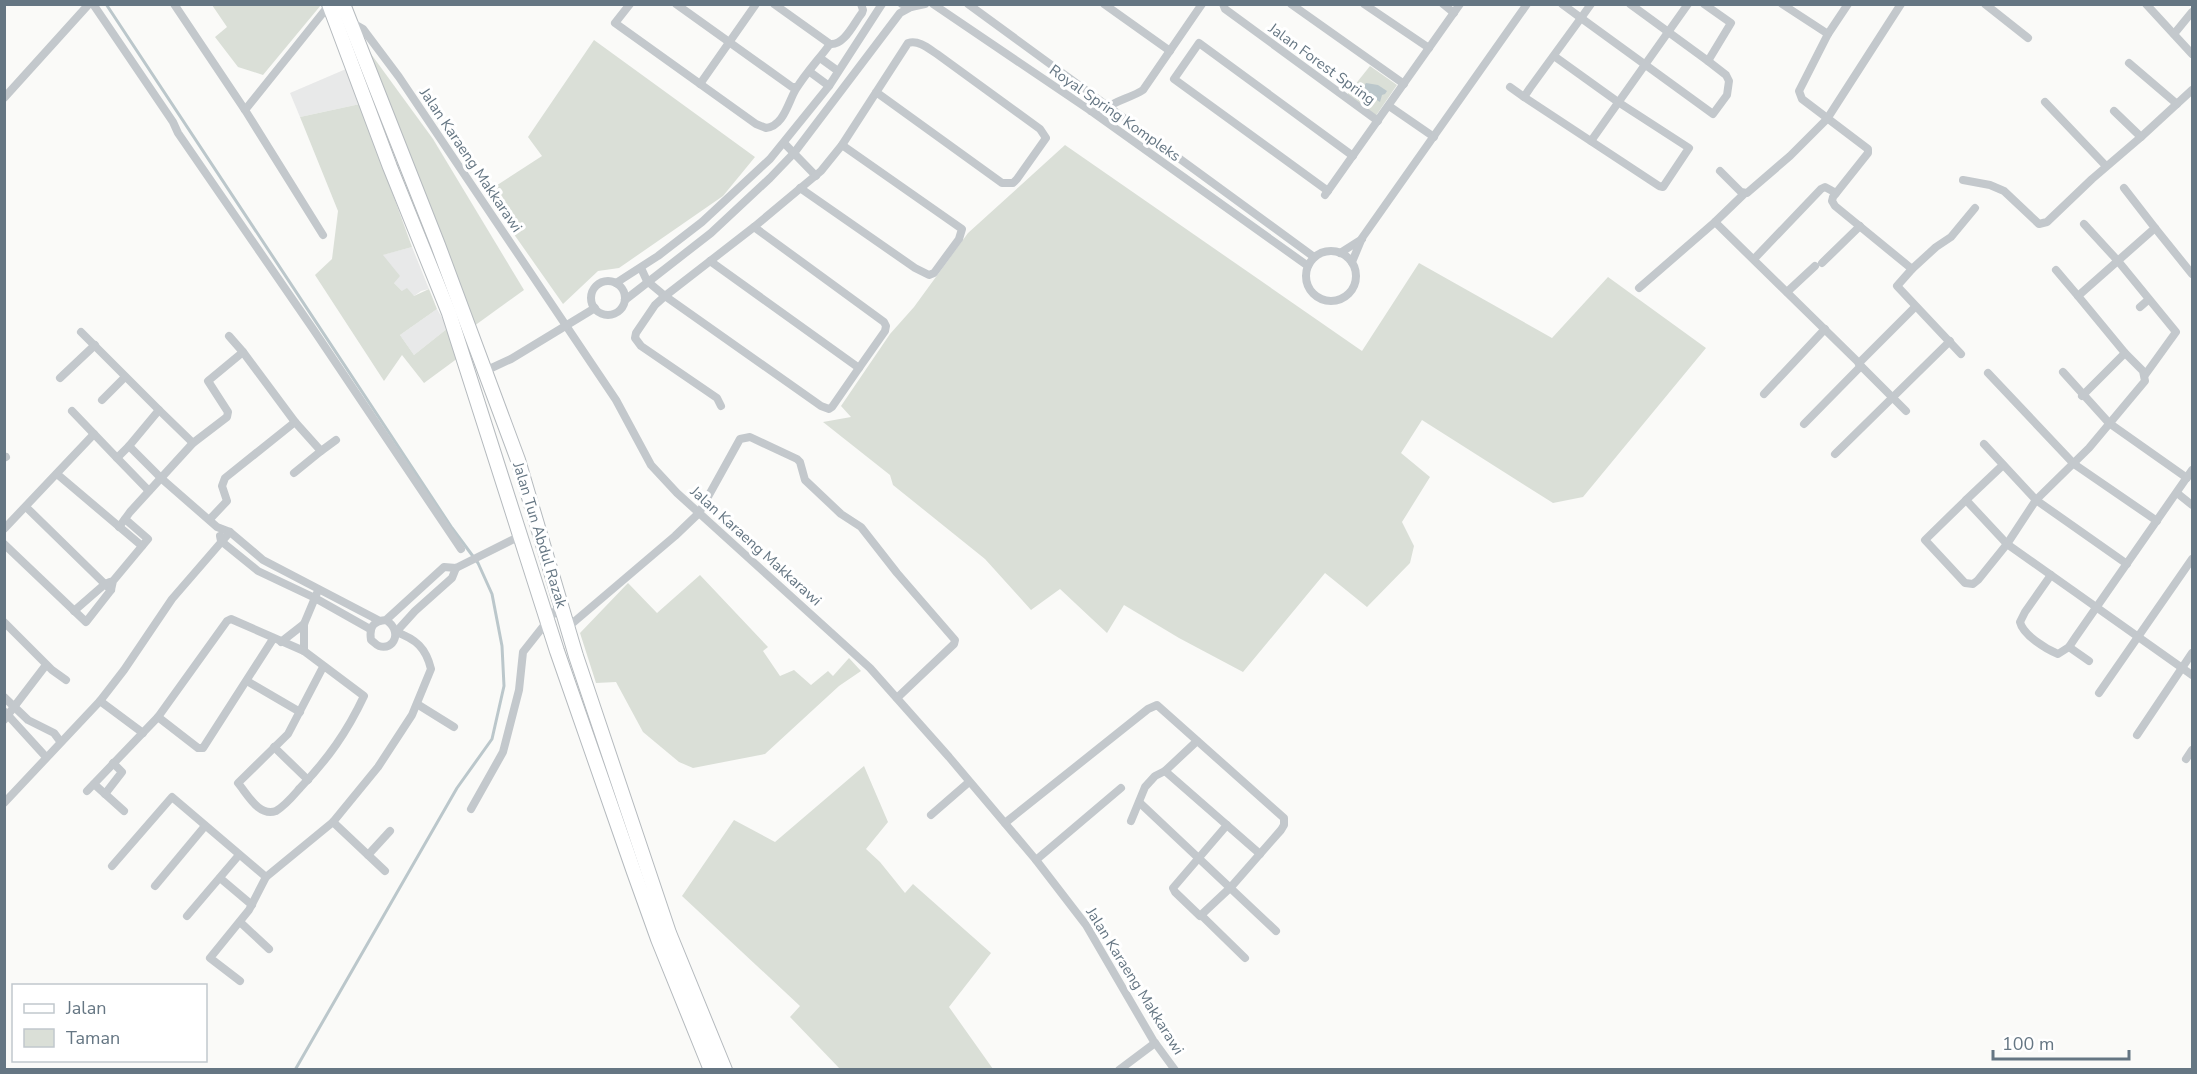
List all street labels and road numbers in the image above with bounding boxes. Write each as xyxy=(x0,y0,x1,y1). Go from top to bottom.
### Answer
street label: Jalan Forest Spring xyxy=(1264,18,1379,110)
street label: Royal Spring Kompleks xyxy=(1045,60,1185,166)
street label: Jalan Karaeng Makkarawi xyxy=(415,83,527,236)
street label: Jalan Tun Abdul Razak xyxy=(508,459,572,611)
street label: Jalan Karaeng Makkarawi xyxy=(685,481,826,610)
street label: Jalan Karaeng Makkarawi xyxy=(1081,903,1189,1058)

